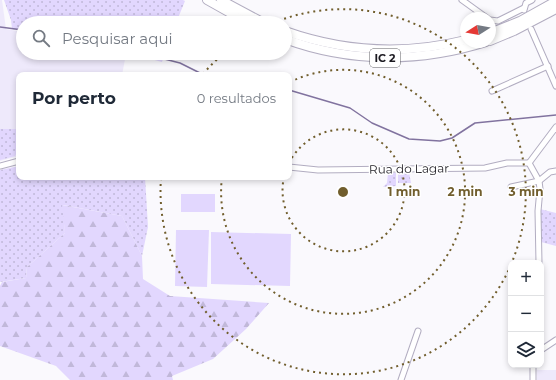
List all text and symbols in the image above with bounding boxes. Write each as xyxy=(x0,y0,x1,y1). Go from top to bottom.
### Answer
north arrow xyxy=(460,12,496,48)
search box xyxy=(16,16,292,60)
icon: search xyxy=(30,27,52,49)
text: Pesquisar aqui xyxy=(62,29,173,48)
road number: IC 2 xyxy=(370,49,400,67)
text: Por perto xyxy=(32,88,116,108)
text: 0 resultados xyxy=(197,90,276,106)
street label: Rua do Lagar xyxy=(369,160,449,177)
text: 1 min xyxy=(388,184,420,199)
text: 2 min xyxy=(448,184,482,199)
text: 3 min xyxy=(508,184,544,199)
centre of rings xyxy=(336,185,350,199)
map controls xyxy=(508,260,544,368)
button: + xyxy=(508,260,544,296)
button: − xyxy=(508,296,544,332)
button: layers xyxy=(508,332,544,368)

